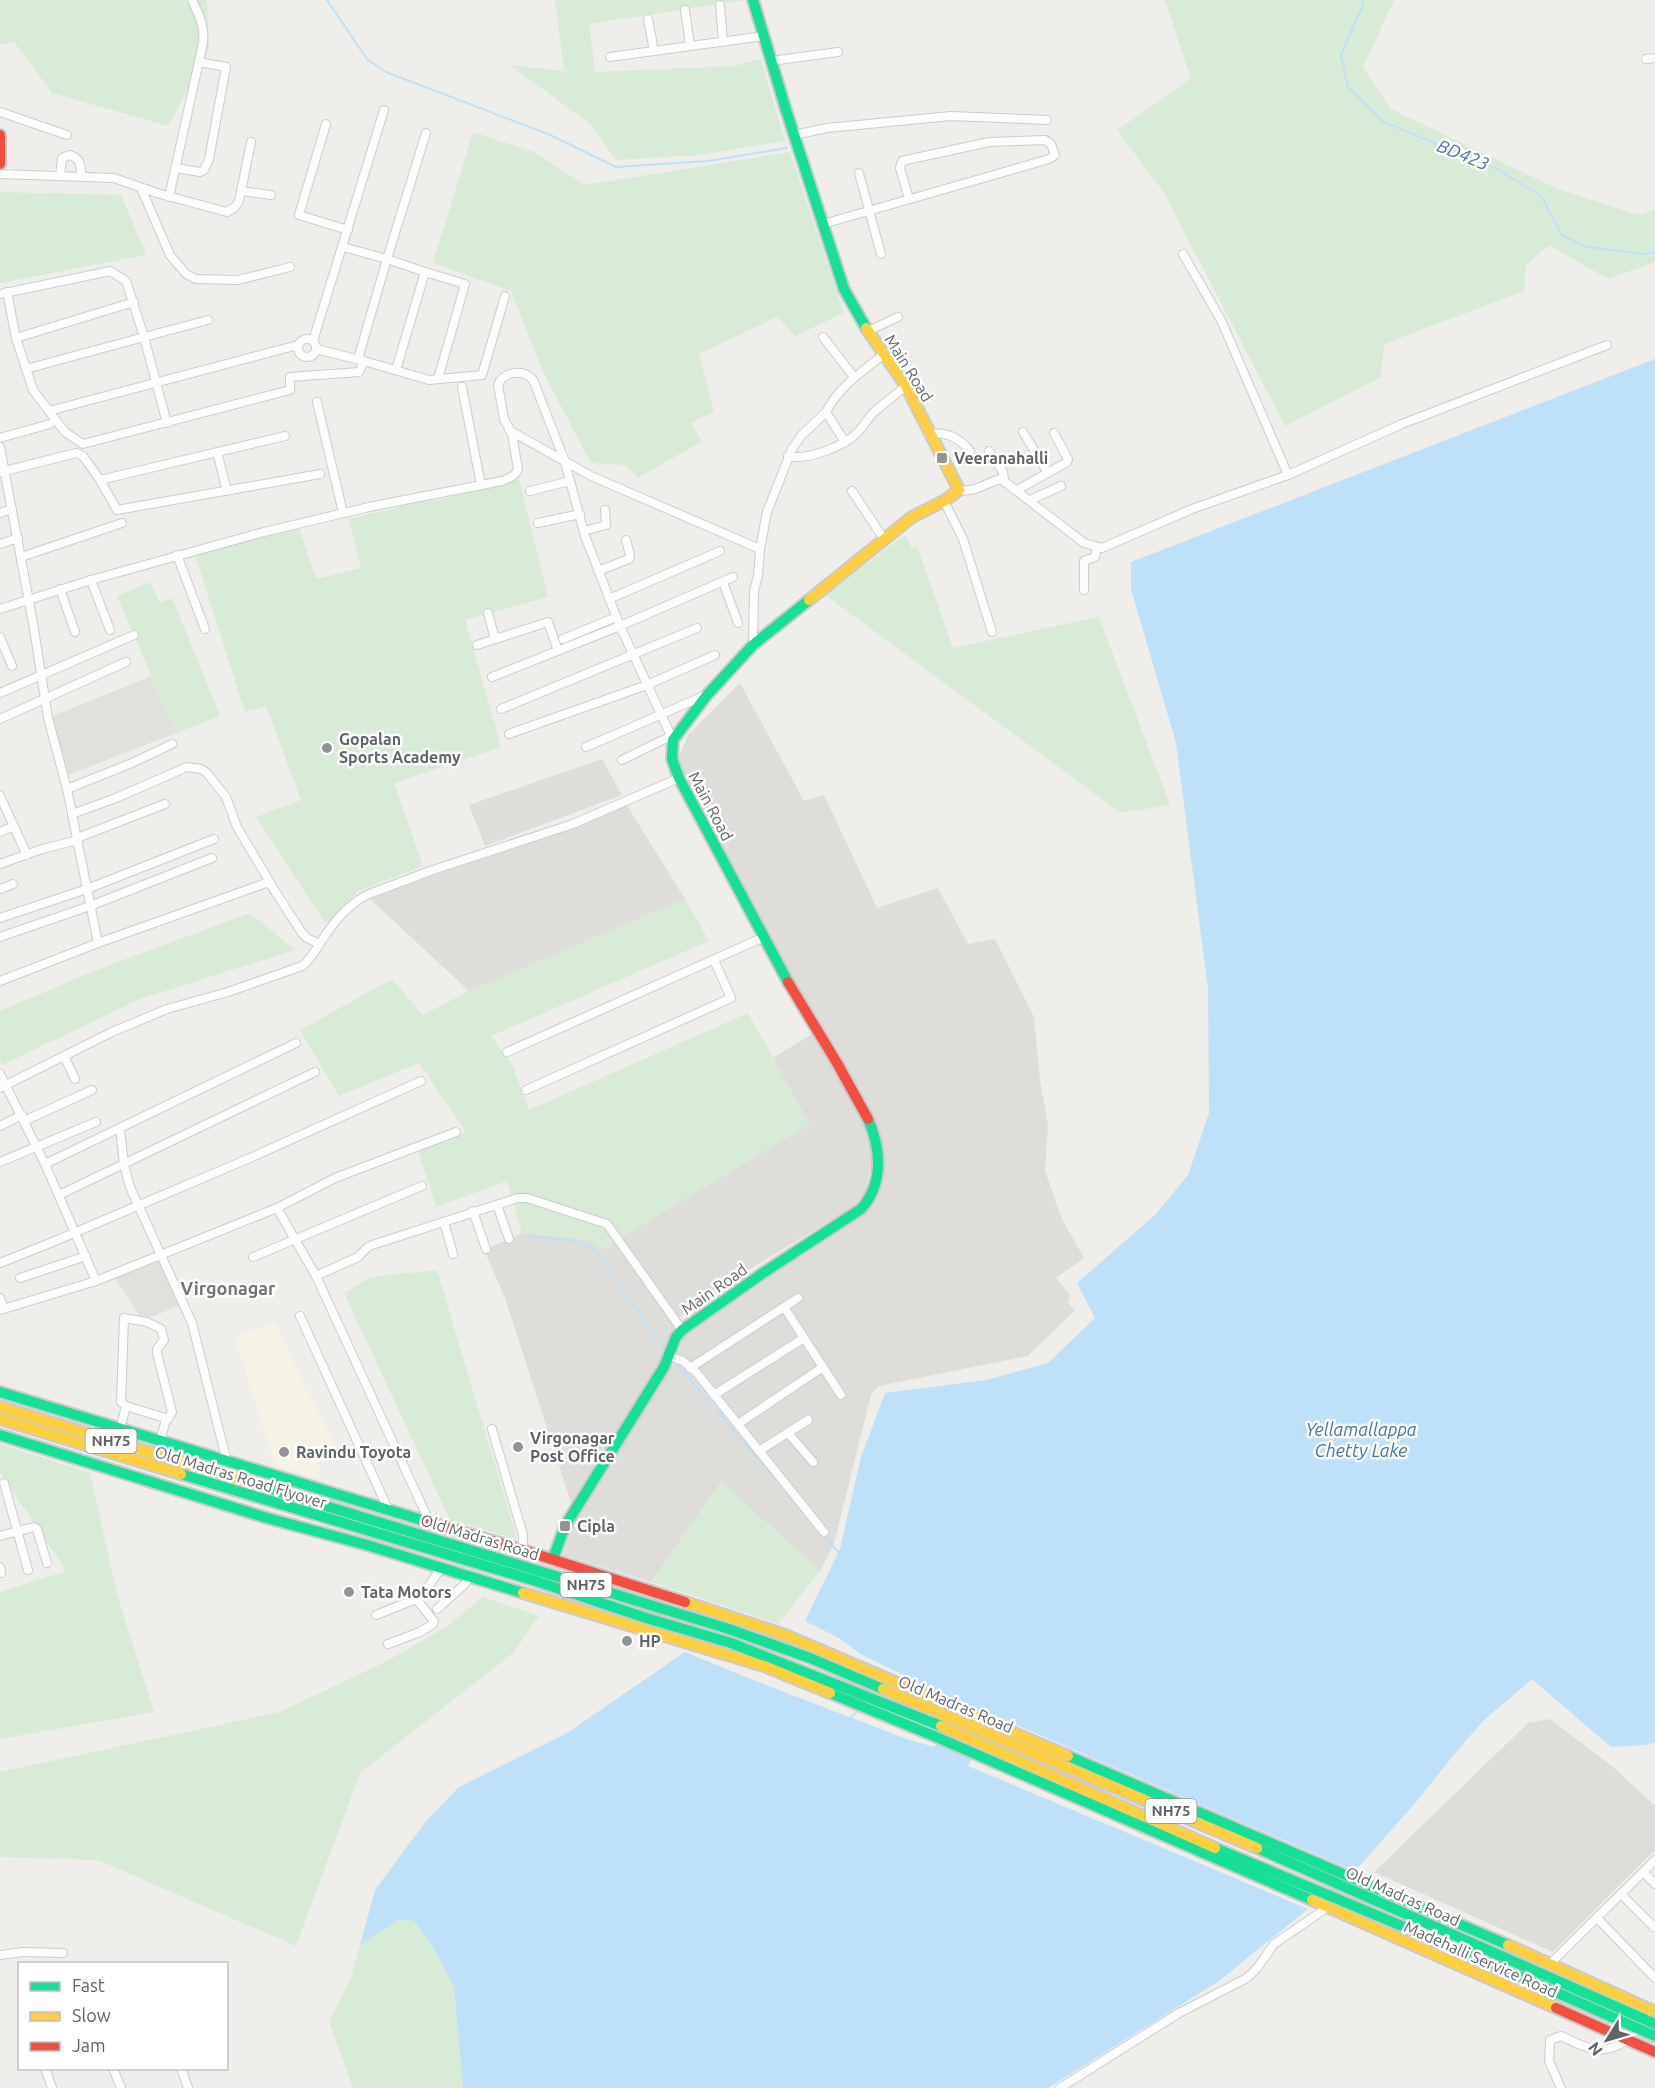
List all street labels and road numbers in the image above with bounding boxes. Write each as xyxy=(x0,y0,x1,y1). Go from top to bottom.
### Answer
street label: Main Road xyxy=(881,331,937,405)
street label: Main Road xyxy=(685,768,737,844)
street label: Main Road xyxy=(678,1260,750,1318)
road number: NH75 xyxy=(86,1429,136,1453)
street label: Old Madras Road Flyover xyxy=(153,1442,329,1512)
street label: Old Madras Road xyxy=(419,1510,541,1564)
road number: NH75 xyxy=(560,1573,612,1597)
street label: Old Madras Road xyxy=(896,1672,1016,1736)
road number: NH75 xyxy=(1146,1799,1196,1823)
street label: Old Madras Road xyxy=(1343,1863,1463,1929)
street label: Madehalli Service Road xyxy=(1402,1917,1560,2001)

